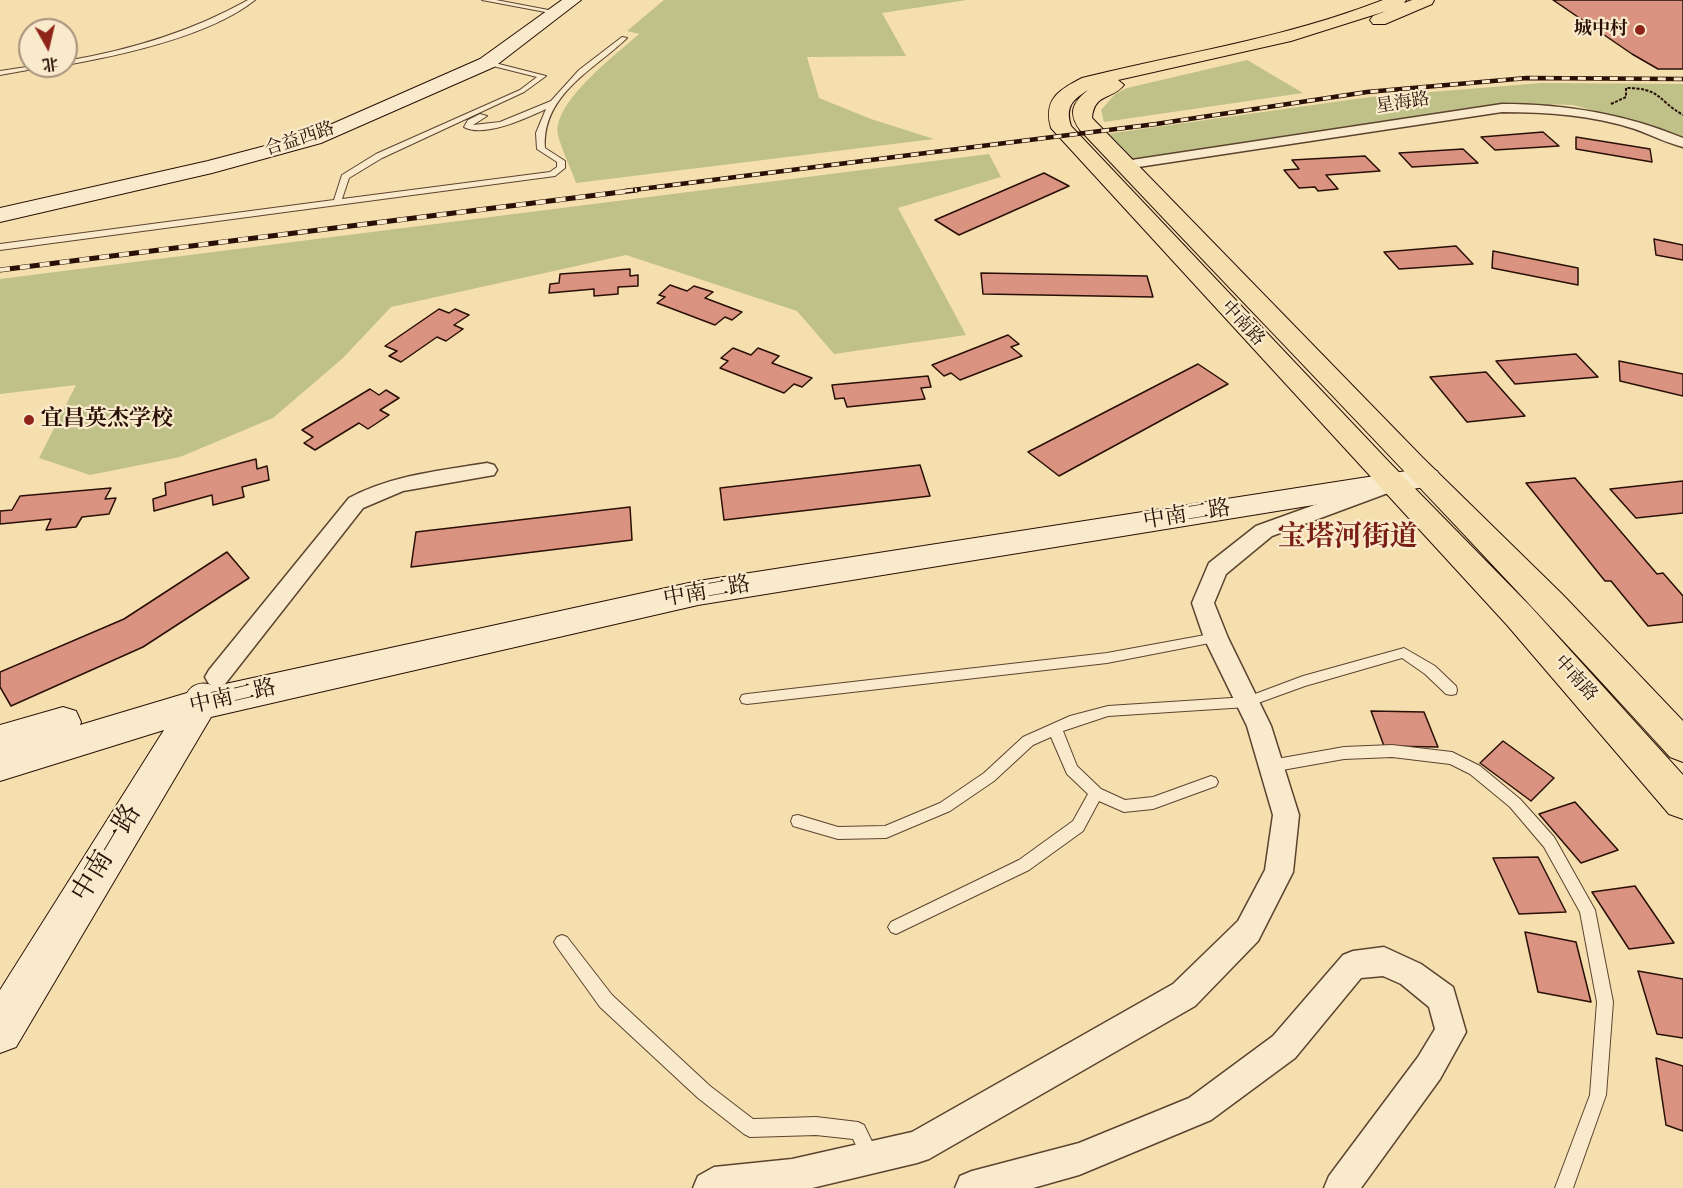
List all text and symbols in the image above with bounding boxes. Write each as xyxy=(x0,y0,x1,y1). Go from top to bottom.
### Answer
north arrow xyxy=(18,18,78,78)
place label: 城中村 xyxy=(1574,19,1628,41)
marker: 城中村 xyxy=(1633,23,1647,37)
text: 北 xyxy=(41,53,60,75)
street label: 星海路 xyxy=(1375,89,1431,119)
street label: 合益西路 xyxy=(262,119,338,161)
street label: 中南路 xyxy=(1216,297,1268,351)
place label: 宜昌英杰学校 xyxy=(41,407,173,433)
marker: 宜昌英杰学校 xyxy=(22,413,36,427)
street label: 中南二路 xyxy=(1141,496,1233,536)
district label: 宝塔河街道 xyxy=(1278,522,1418,556)
street label: 中南二路 xyxy=(661,572,753,614)
street label: 中南路 xyxy=(1549,652,1601,706)
street label: 中南二路 xyxy=(187,675,279,721)
street label: 中南一路 xyxy=(66,799,150,909)

